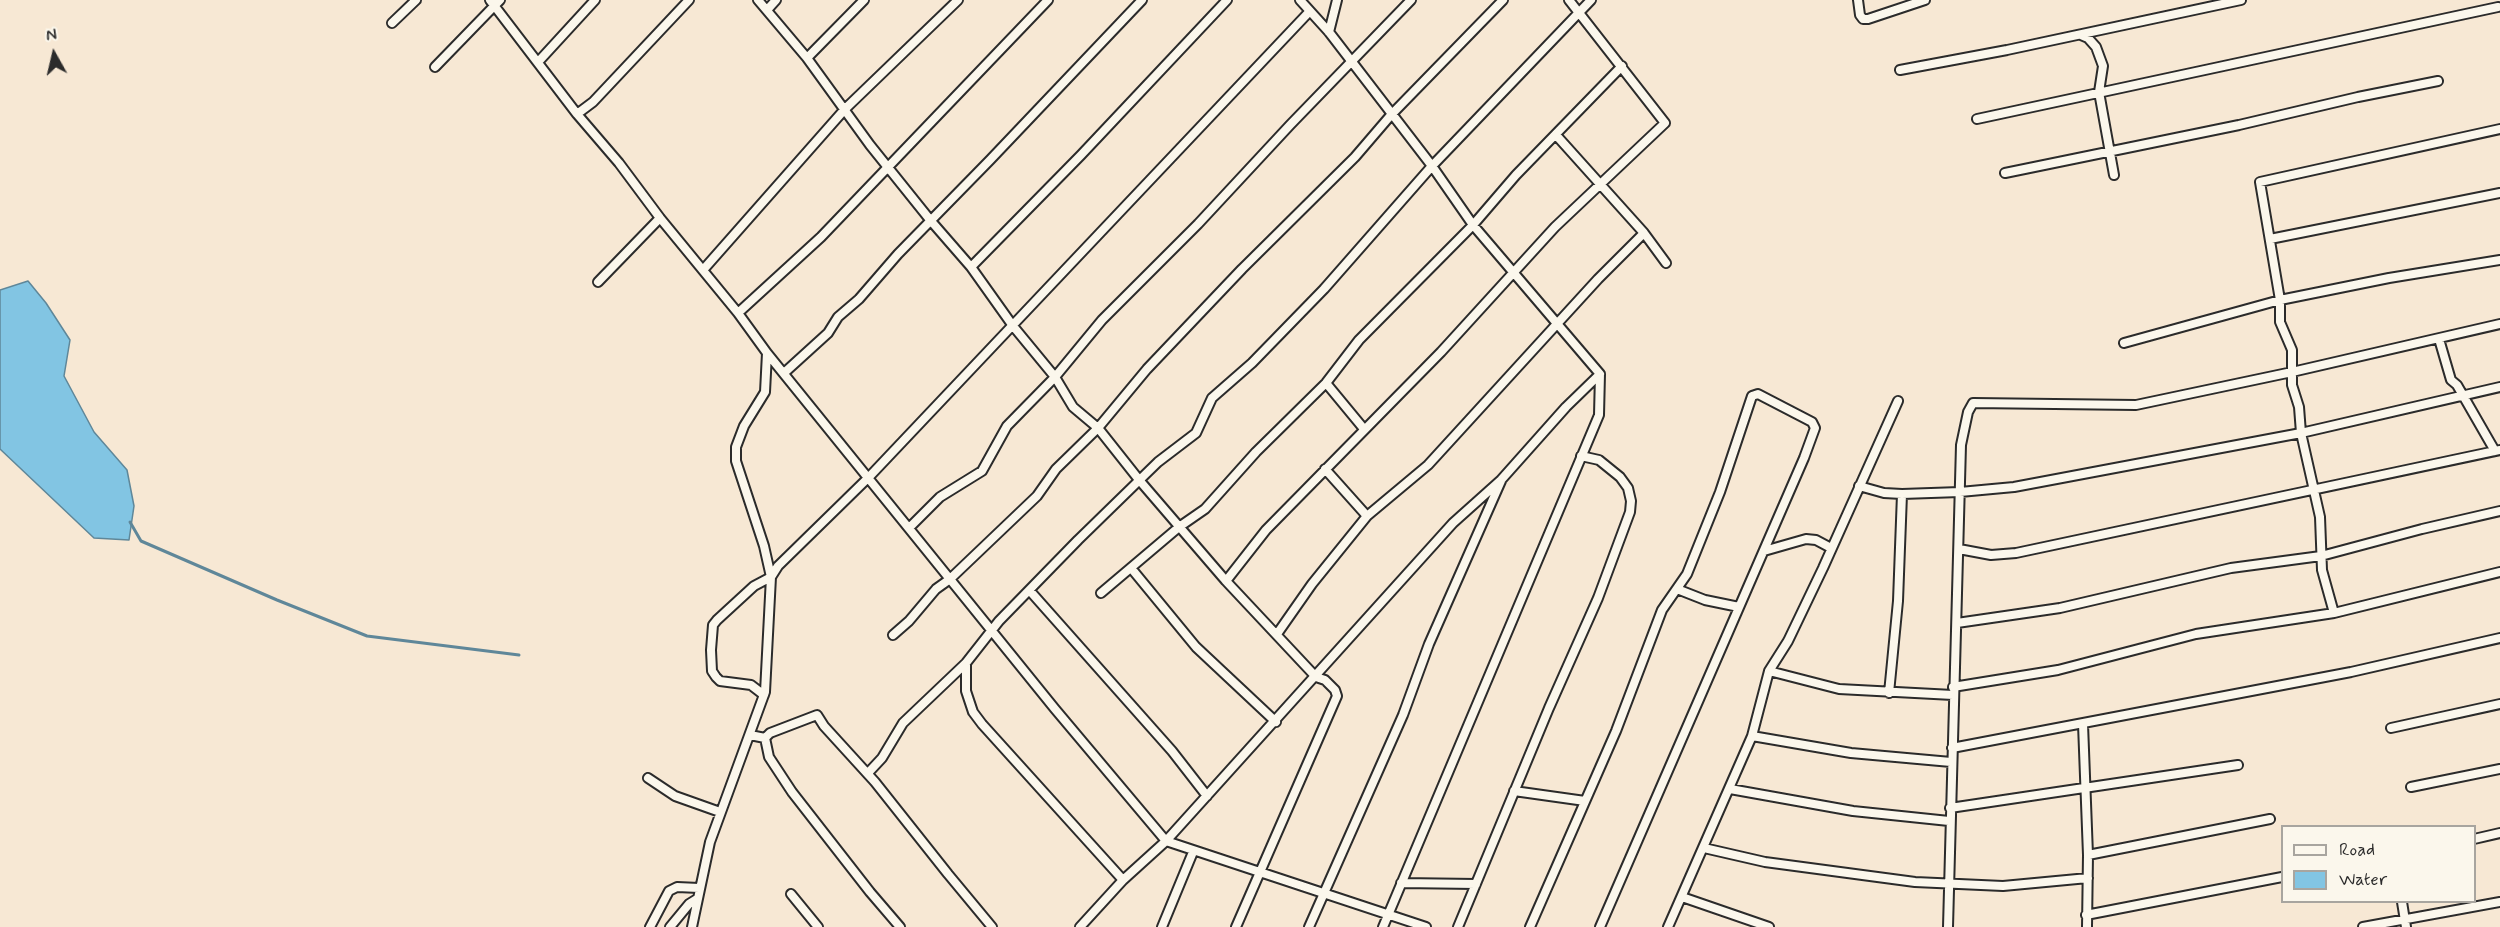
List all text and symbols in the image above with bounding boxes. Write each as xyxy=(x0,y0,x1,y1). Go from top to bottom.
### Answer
north arrow xyxy=(24,24,84,84)
text: N xyxy=(45,25,58,47)
legend xyxy=(2281,825,2476,903)
text: Road xyxy=(2339,838,2375,862)
text: Water xyxy=(2339,868,2387,892)

